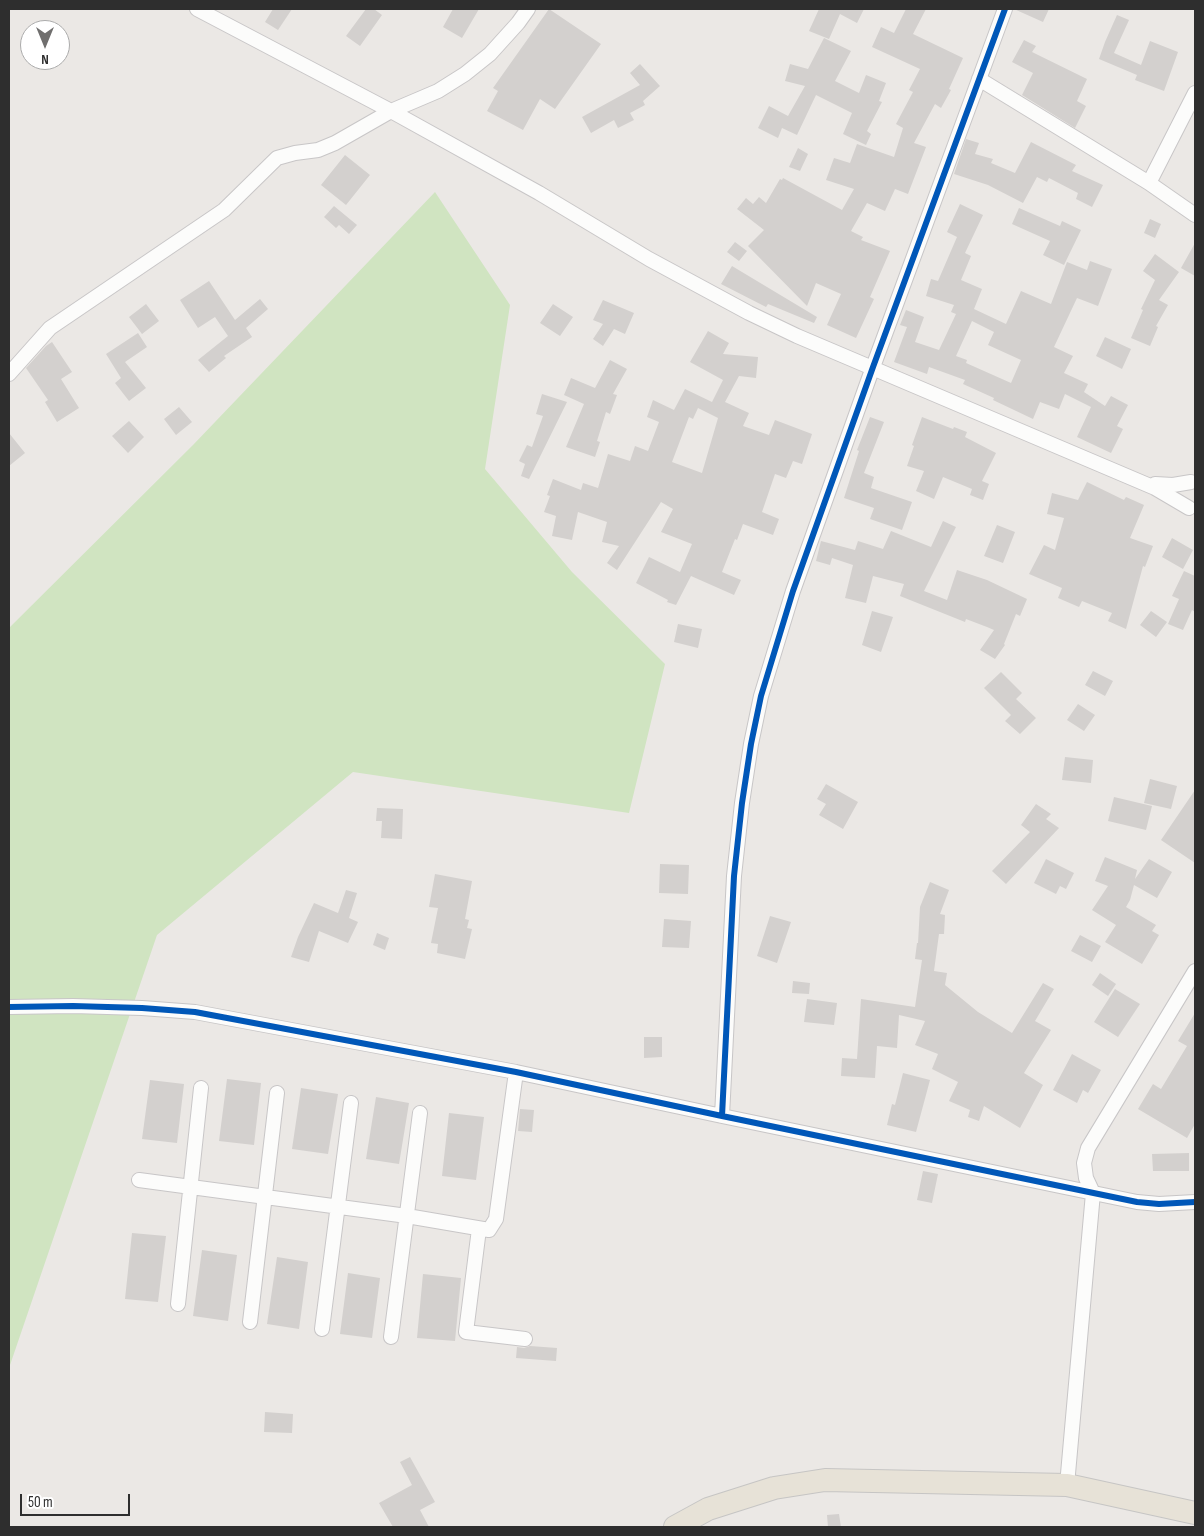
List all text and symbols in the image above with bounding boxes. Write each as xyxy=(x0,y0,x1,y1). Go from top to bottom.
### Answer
north arrow xyxy=(20,20,70,70)
text: N xyxy=(41,51,49,68)
scale bar xyxy=(22,1484,132,1516)
text: 50 m xyxy=(28,1493,53,1512)

